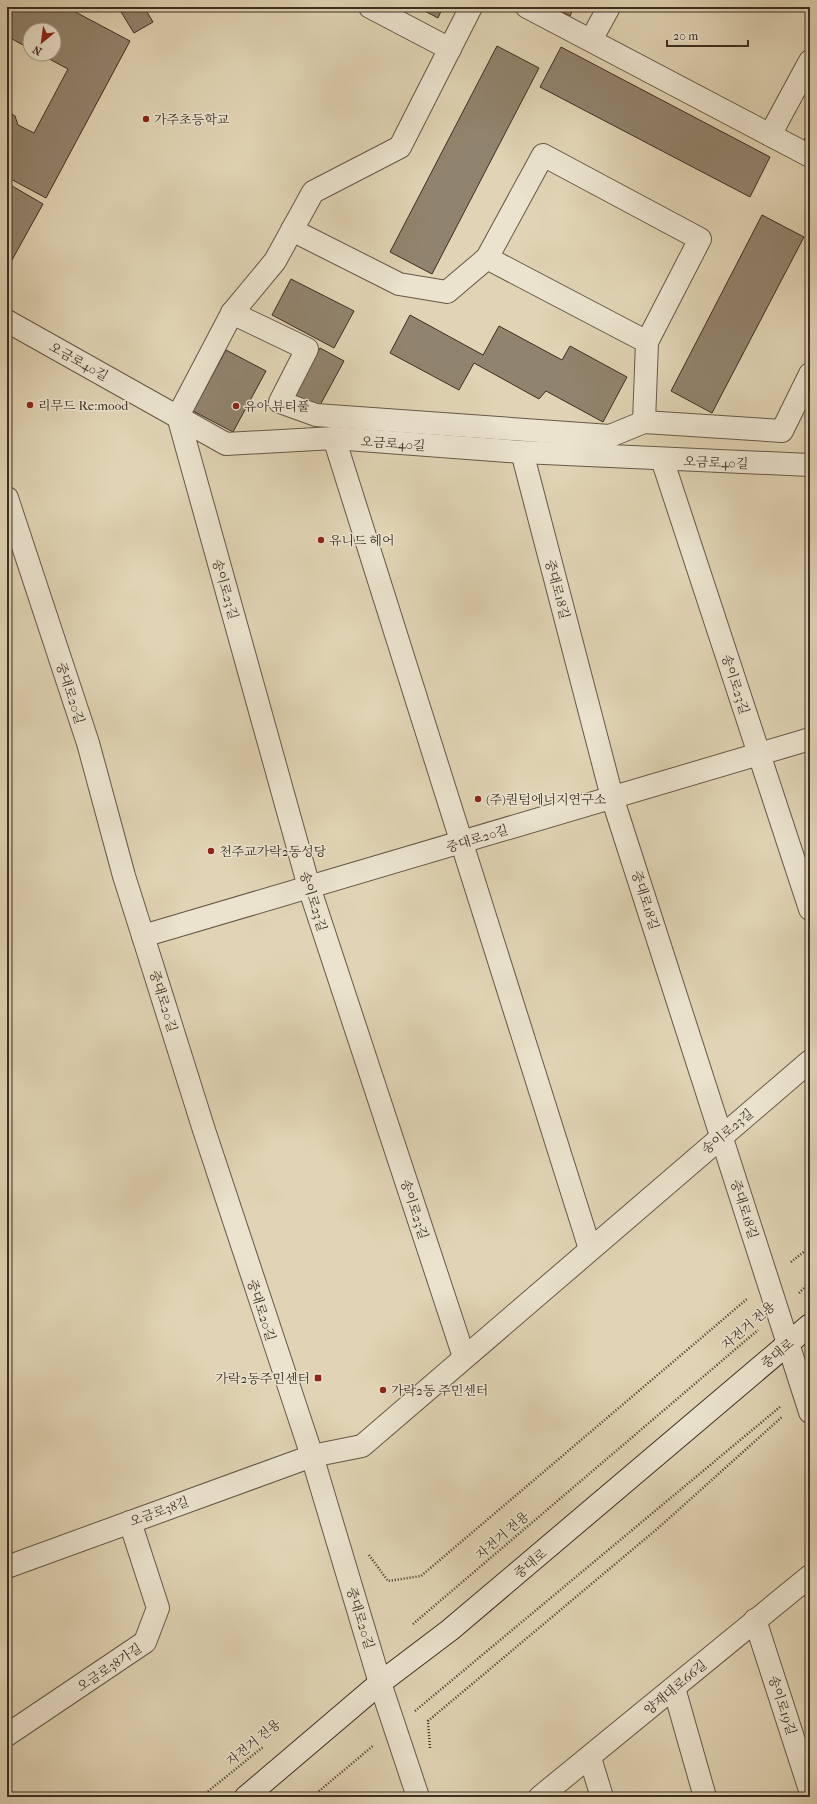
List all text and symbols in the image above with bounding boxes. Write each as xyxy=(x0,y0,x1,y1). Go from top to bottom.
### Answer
north arrow xyxy=(22,22,62,62)
scale bar xyxy=(667,22,748,48)
text: 20 m xyxy=(673,29,698,43)
text: N xyxy=(30,42,44,58)
place label: 가주초등학교 xyxy=(154,112,230,127)
marker: 가주초등학교 xyxy=(141,114,151,124)
street label: 오금로40길 xyxy=(47,339,111,384)
place label: 리무드 Re:mood xyxy=(38,398,129,413)
place label: 유아 뷰티풀 xyxy=(244,399,310,414)
marker: 리무드 Re:mood xyxy=(25,400,35,410)
marker: 유아 뷰티풀 xyxy=(231,401,241,411)
street label: 오금로40길 xyxy=(360,434,426,453)
street label: 오금로40길 xyxy=(683,454,749,471)
place label: 유니드 헤어 xyxy=(329,533,395,548)
marker: 유니드 헤어 xyxy=(316,535,326,545)
street label: 송이로23길 xyxy=(210,557,241,621)
street label: 중대로18길 xyxy=(542,558,573,621)
street label: 송이로23길 xyxy=(719,652,752,716)
street label: 중대로20길 xyxy=(53,660,88,726)
place label: (주)퀀텀에너지연구소 xyxy=(486,792,607,807)
marker: (주)퀀텀에너지연구소 xyxy=(473,794,483,804)
street label: 중대로20길 xyxy=(444,822,510,855)
place label: 천주교가락2동성당 xyxy=(219,844,327,859)
marker: 천주교가락2동성당 xyxy=(206,846,216,856)
street label: 송이로23길 xyxy=(297,869,330,933)
street label: 중대로18길 xyxy=(629,869,662,932)
street label: 중대로20길 xyxy=(147,968,180,1034)
street label: 송이로23길 xyxy=(699,1106,756,1157)
street label: 송이로23길 xyxy=(398,1177,431,1241)
street label: 중대로18길 xyxy=(728,1178,761,1241)
street label: 중대로20길 xyxy=(244,1277,279,1343)
street label: 자전거 전용 xyxy=(719,1298,778,1353)
street label: 중대로 xyxy=(758,1335,797,1371)
place label: 가락2동주민센터 xyxy=(215,1371,310,1386)
marker: 가락2동주민센터 xyxy=(313,1373,323,1383)
place label: 가락2동 주민센터 xyxy=(391,1383,488,1398)
marker: 가락2동 주민센터 xyxy=(378,1385,388,1395)
street label: 오금로38길 xyxy=(127,1494,191,1529)
street label: 자전거 전용 xyxy=(473,1508,532,1563)
street label: 중대로 xyxy=(511,1545,550,1581)
street label: 중대로20길 xyxy=(344,1585,377,1651)
street label: 오금로38가길 xyxy=(74,1640,144,1695)
street label: 양재대로66길 xyxy=(641,1657,710,1718)
street label: 송이로19길 xyxy=(766,1673,799,1737)
street label: 자전거 전용 xyxy=(223,1716,284,1769)

